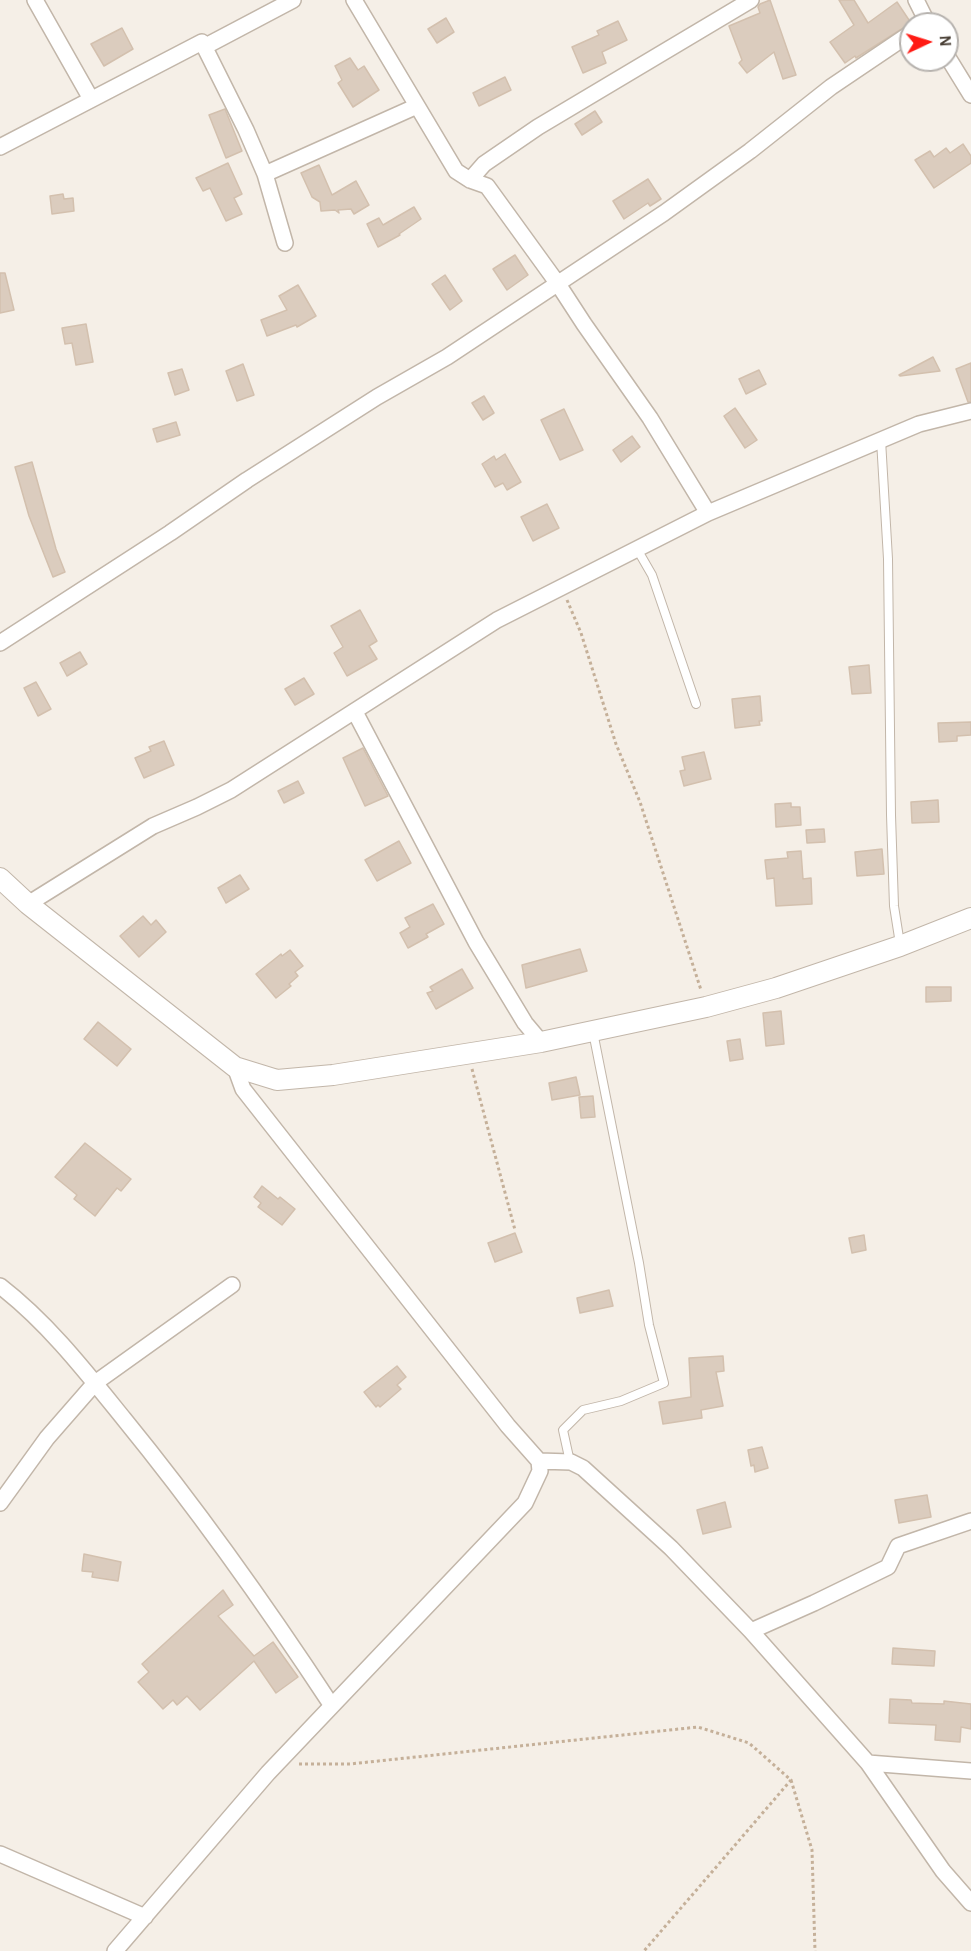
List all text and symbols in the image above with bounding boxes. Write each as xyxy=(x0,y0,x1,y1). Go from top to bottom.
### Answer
north arrow xyxy=(899,12,959,72)
text: N xyxy=(937,35,953,47)

